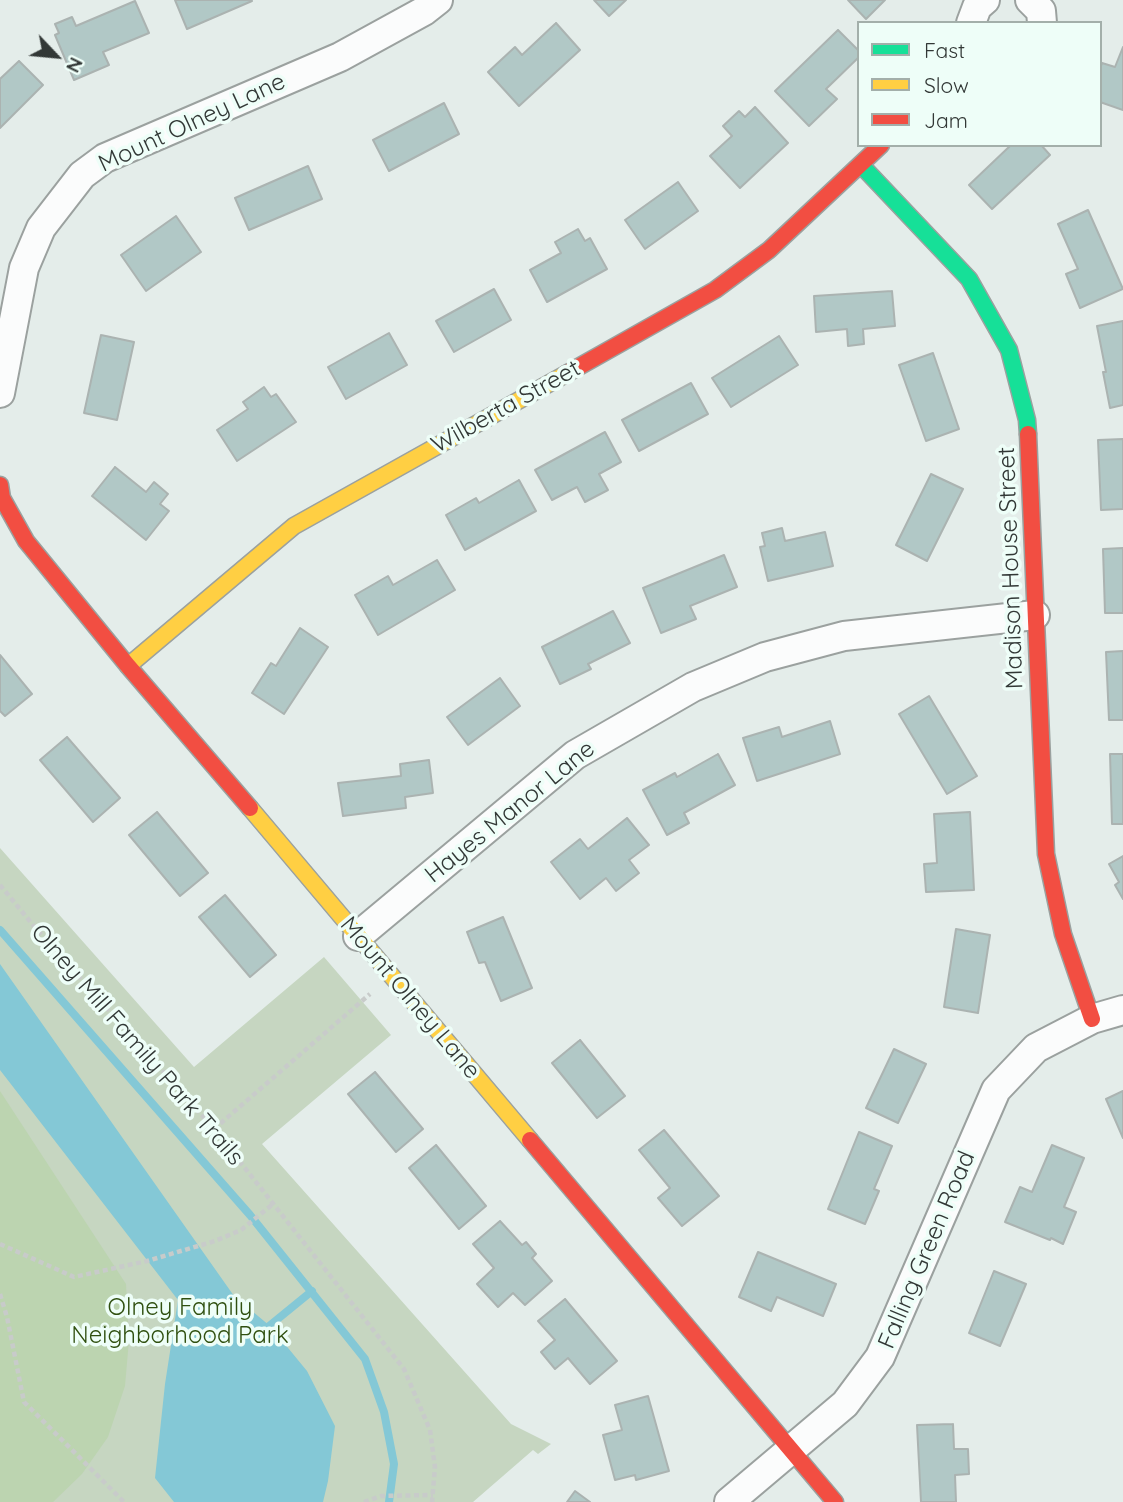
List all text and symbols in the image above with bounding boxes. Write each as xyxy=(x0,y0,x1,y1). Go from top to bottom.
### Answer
north arrow xyxy=(21,21,91,91)
legend xyxy=(857,21,1102,147)
text: Fast xyxy=(924,37,965,63)
text: N xyxy=(61,54,89,77)
street label: Mount Olney Lane xyxy=(94,67,290,179)
text: Slow xyxy=(924,72,969,98)
text: Jam xyxy=(924,107,968,133)
street label: Wilberta Street xyxy=(426,354,586,460)
street label: Madison House Street xyxy=(992,446,1030,690)
street label: Hayes Manor Lane xyxy=(419,735,601,889)
street label: Mount Olney Lane xyxy=(334,911,486,1085)
street label: Olney Mill Family Park Trails xyxy=(25,919,249,1171)
street label: Falling Green Road xyxy=(872,1147,982,1353)
park label: Olney Family Neighborhood Park xyxy=(71,1294,289,1350)

